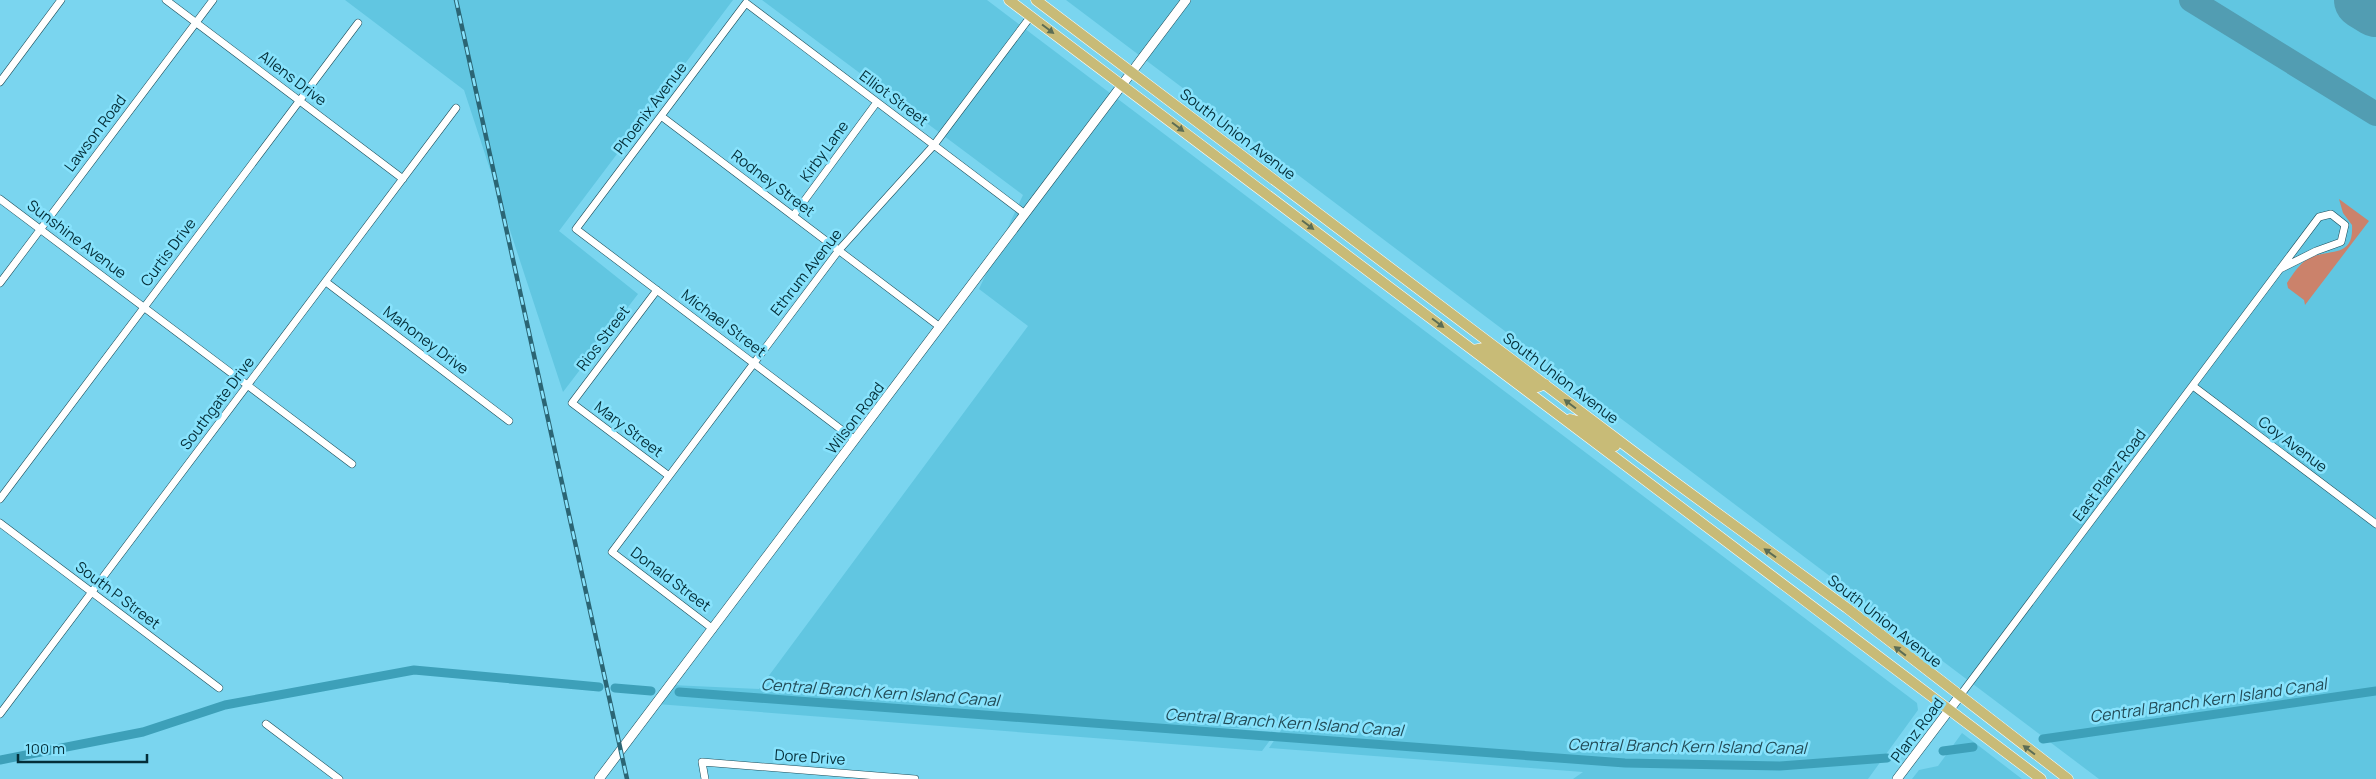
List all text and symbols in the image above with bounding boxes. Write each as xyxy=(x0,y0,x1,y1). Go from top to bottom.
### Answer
one-way arrow xyxy=(1041,24,1054,35)
street label: Allens Drive xyxy=(255,46,331,111)
street label: Phoenix Avenue xyxy=(608,58,692,158)
street label: Elliot Street xyxy=(855,65,933,131)
street label: South Union Avenue xyxy=(1176,83,1300,185)
street label: Lawson Road xyxy=(59,90,131,176)
street label: Kirby Lane xyxy=(795,116,853,186)
one-way arrow xyxy=(1171,122,1185,132)
street label: Rodney Street xyxy=(727,145,819,221)
street label: Sunshine Avenue xyxy=(23,195,131,283)
street label: Curtis Drive xyxy=(135,213,201,290)
one-way arrow xyxy=(1301,220,1315,230)
street label: Ethrum Avenue xyxy=(765,224,847,320)
street label: Michael Street xyxy=(677,284,771,362)
street label: Mahoney Drive xyxy=(379,301,473,379)
street label: Rios Street xyxy=(572,301,634,375)
one-way arrow xyxy=(1431,318,1445,328)
street label: South Union Avenue xyxy=(1499,327,1623,429)
street label: Southgate Drive xyxy=(175,352,259,454)
street label: Wilson Road xyxy=(821,378,889,458)
street label: Mary Street xyxy=(590,396,668,462)
one-way arrow xyxy=(1564,398,1577,409)
street label: Coy Avenue xyxy=(2254,411,2332,477)
street label: East Planz Road xyxy=(2067,425,2151,525)
street label: Donald Street xyxy=(626,542,716,616)
one-way arrow xyxy=(1763,548,1777,558)
street label: South P Street xyxy=(71,556,165,634)
street label: South Union Avenue xyxy=(1823,570,1947,673)
one-way arrow xyxy=(1894,645,1907,656)
water label: Central Branch Kern Island Canal xyxy=(2088,672,2330,728)
water label: Central Branch Kern Island Canal xyxy=(760,673,1002,711)
street label: Planz Road xyxy=(1886,693,1948,767)
water label: Central Branch Kern Island Canal xyxy=(1164,703,1406,741)
scale bar xyxy=(18,732,146,764)
water label: Central Branch Kern Island Canal xyxy=(1567,733,1809,759)
text: 100 m xyxy=(25,738,65,759)
street label: Dore Drive xyxy=(774,744,846,770)
one-way arrow xyxy=(2023,744,2036,755)

